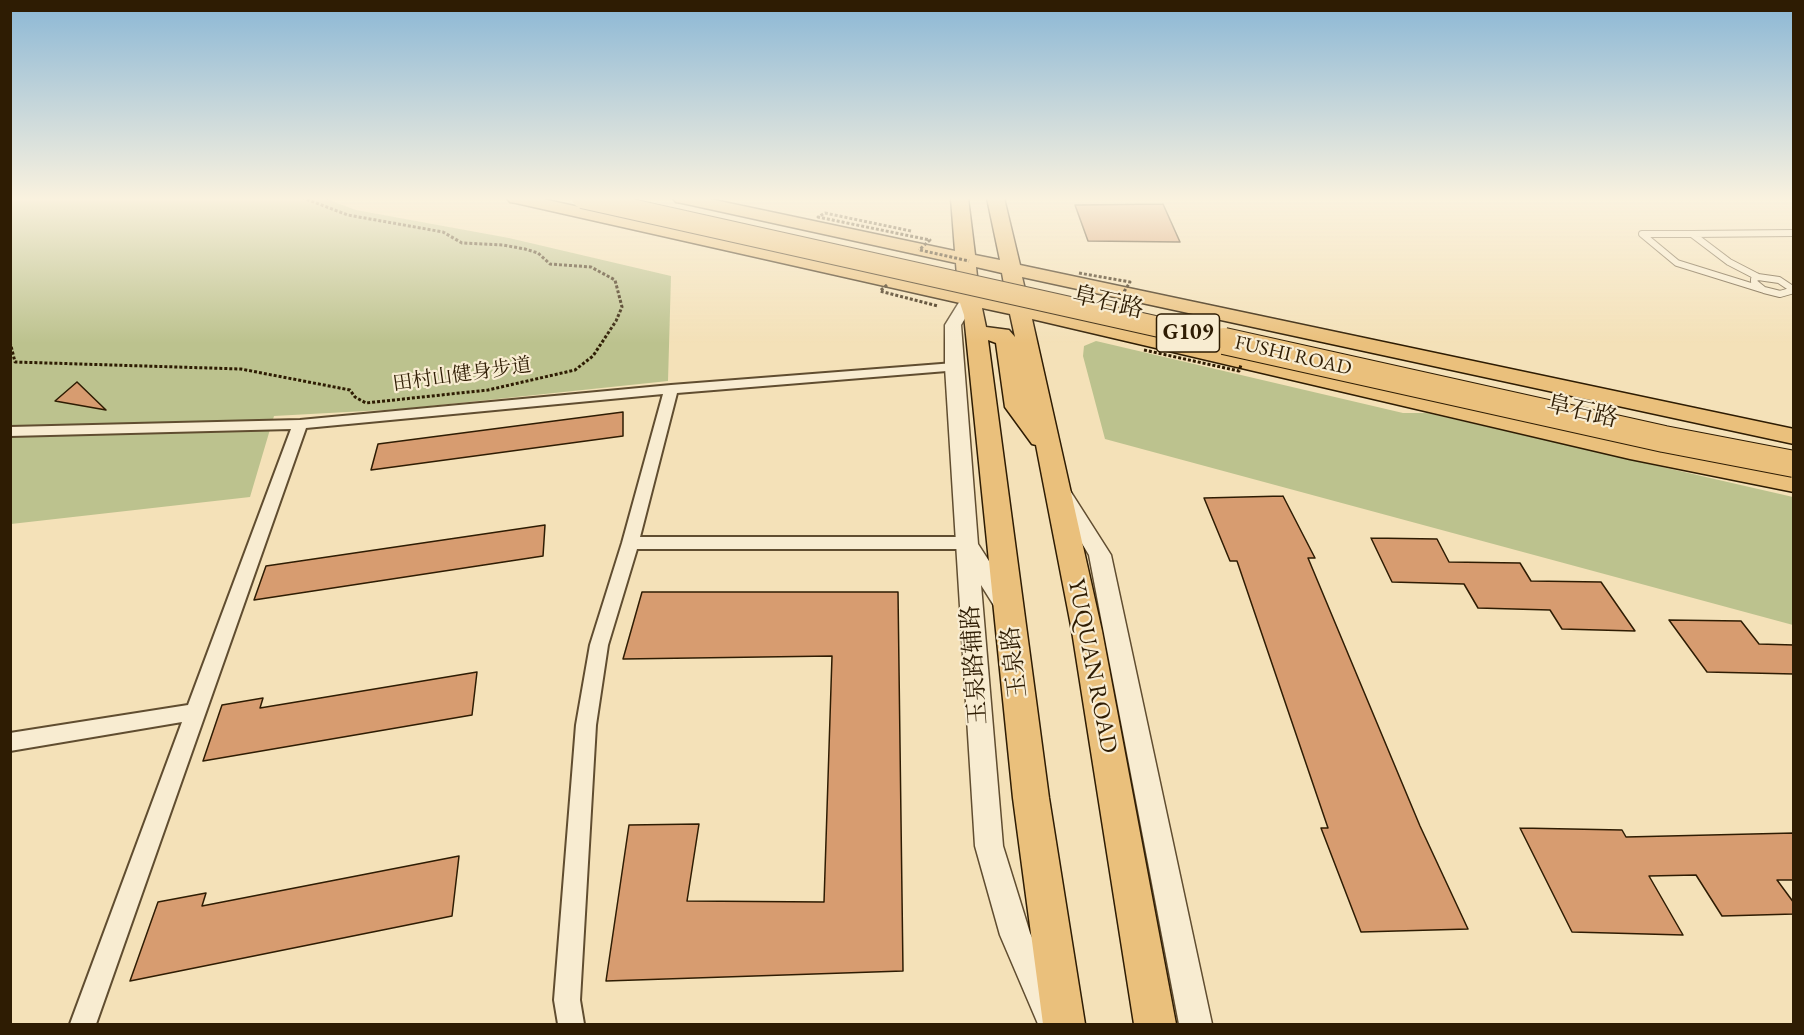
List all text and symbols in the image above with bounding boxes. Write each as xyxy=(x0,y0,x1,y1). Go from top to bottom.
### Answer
street label: 阜石路 xyxy=(1070,281,1146,325)
road number: G109 xyxy=(1156,314,1220,352)
street label: FUSHI ROAD xyxy=(1232,331,1354,381)
street label: 田村山健身步道 xyxy=(391,353,533,397)
street label: 阜石路 xyxy=(1544,390,1620,434)
street label: YUQUAN ROAD xyxy=(1061,576,1123,756)
street label: 玉泉路辅路 xyxy=(956,604,994,726)
street label: 玉泉路 xyxy=(996,625,1034,699)

